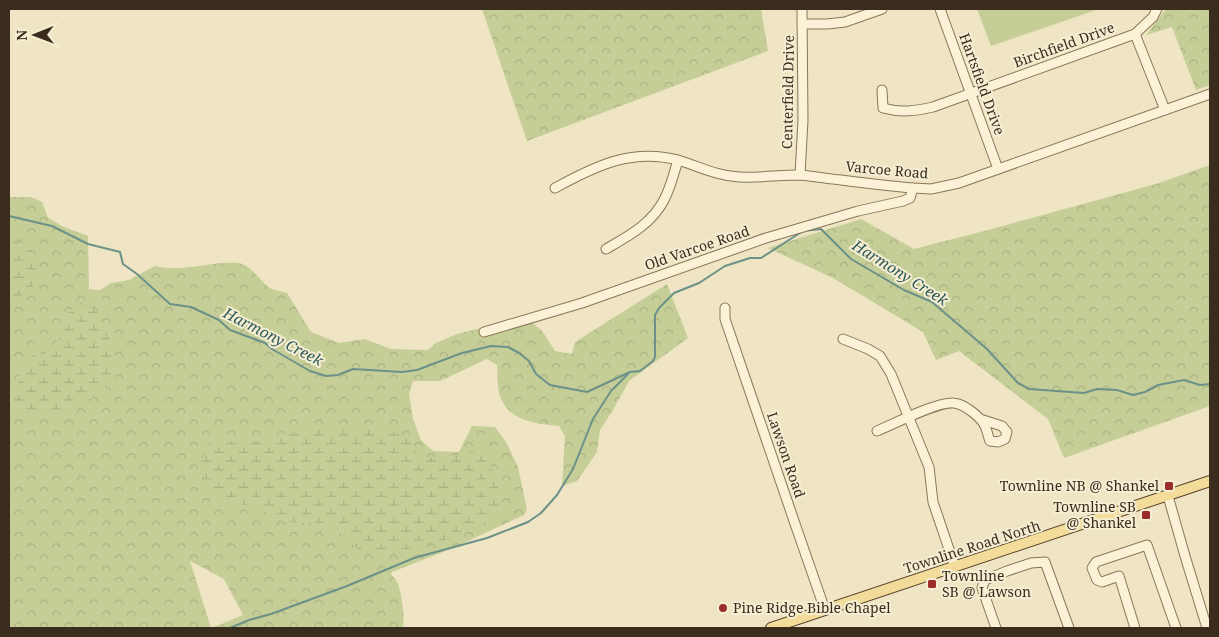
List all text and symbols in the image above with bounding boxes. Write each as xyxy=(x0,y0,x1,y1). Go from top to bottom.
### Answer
north arrow xyxy=(10,10,60,60)
street label: Birchfield Drive xyxy=(1011,17,1117,72)
text: N xyxy=(12,30,31,41)
street label: Hartsfield Drive xyxy=(955,30,1010,137)
street label: Centerfield Drive xyxy=(777,35,798,149)
street label: Varcoe Road xyxy=(845,156,930,183)
street label: Old Varcoe Road xyxy=(642,221,752,274)
water label: Harmony Creek xyxy=(848,234,953,310)
water label: Harmony Creek xyxy=(219,302,327,370)
street label: Lawson Road xyxy=(763,409,810,501)
place label: Townline NB @ Shankel xyxy=(1000,476,1160,495)
marker: Townline NB @ Shankel xyxy=(1163,480,1175,492)
place label: Townline SB @ Shankel xyxy=(1053,497,1137,532)
marker: Townline SB @ Shankel xyxy=(1140,509,1152,521)
street label: Townline Road North xyxy=(901,515,1043,578)
place label: Townline SB @ Lawson xyxy=(942,566,1031,601)
marker: Townline SB @ Lawson xyxy=(926,578,938,590)
place label: Pine Ridge Bible Chapel xyxy=(733,598,891,617)
marker: Pine Ridge Bible Chapel xyxy=(717,602,729,614)

